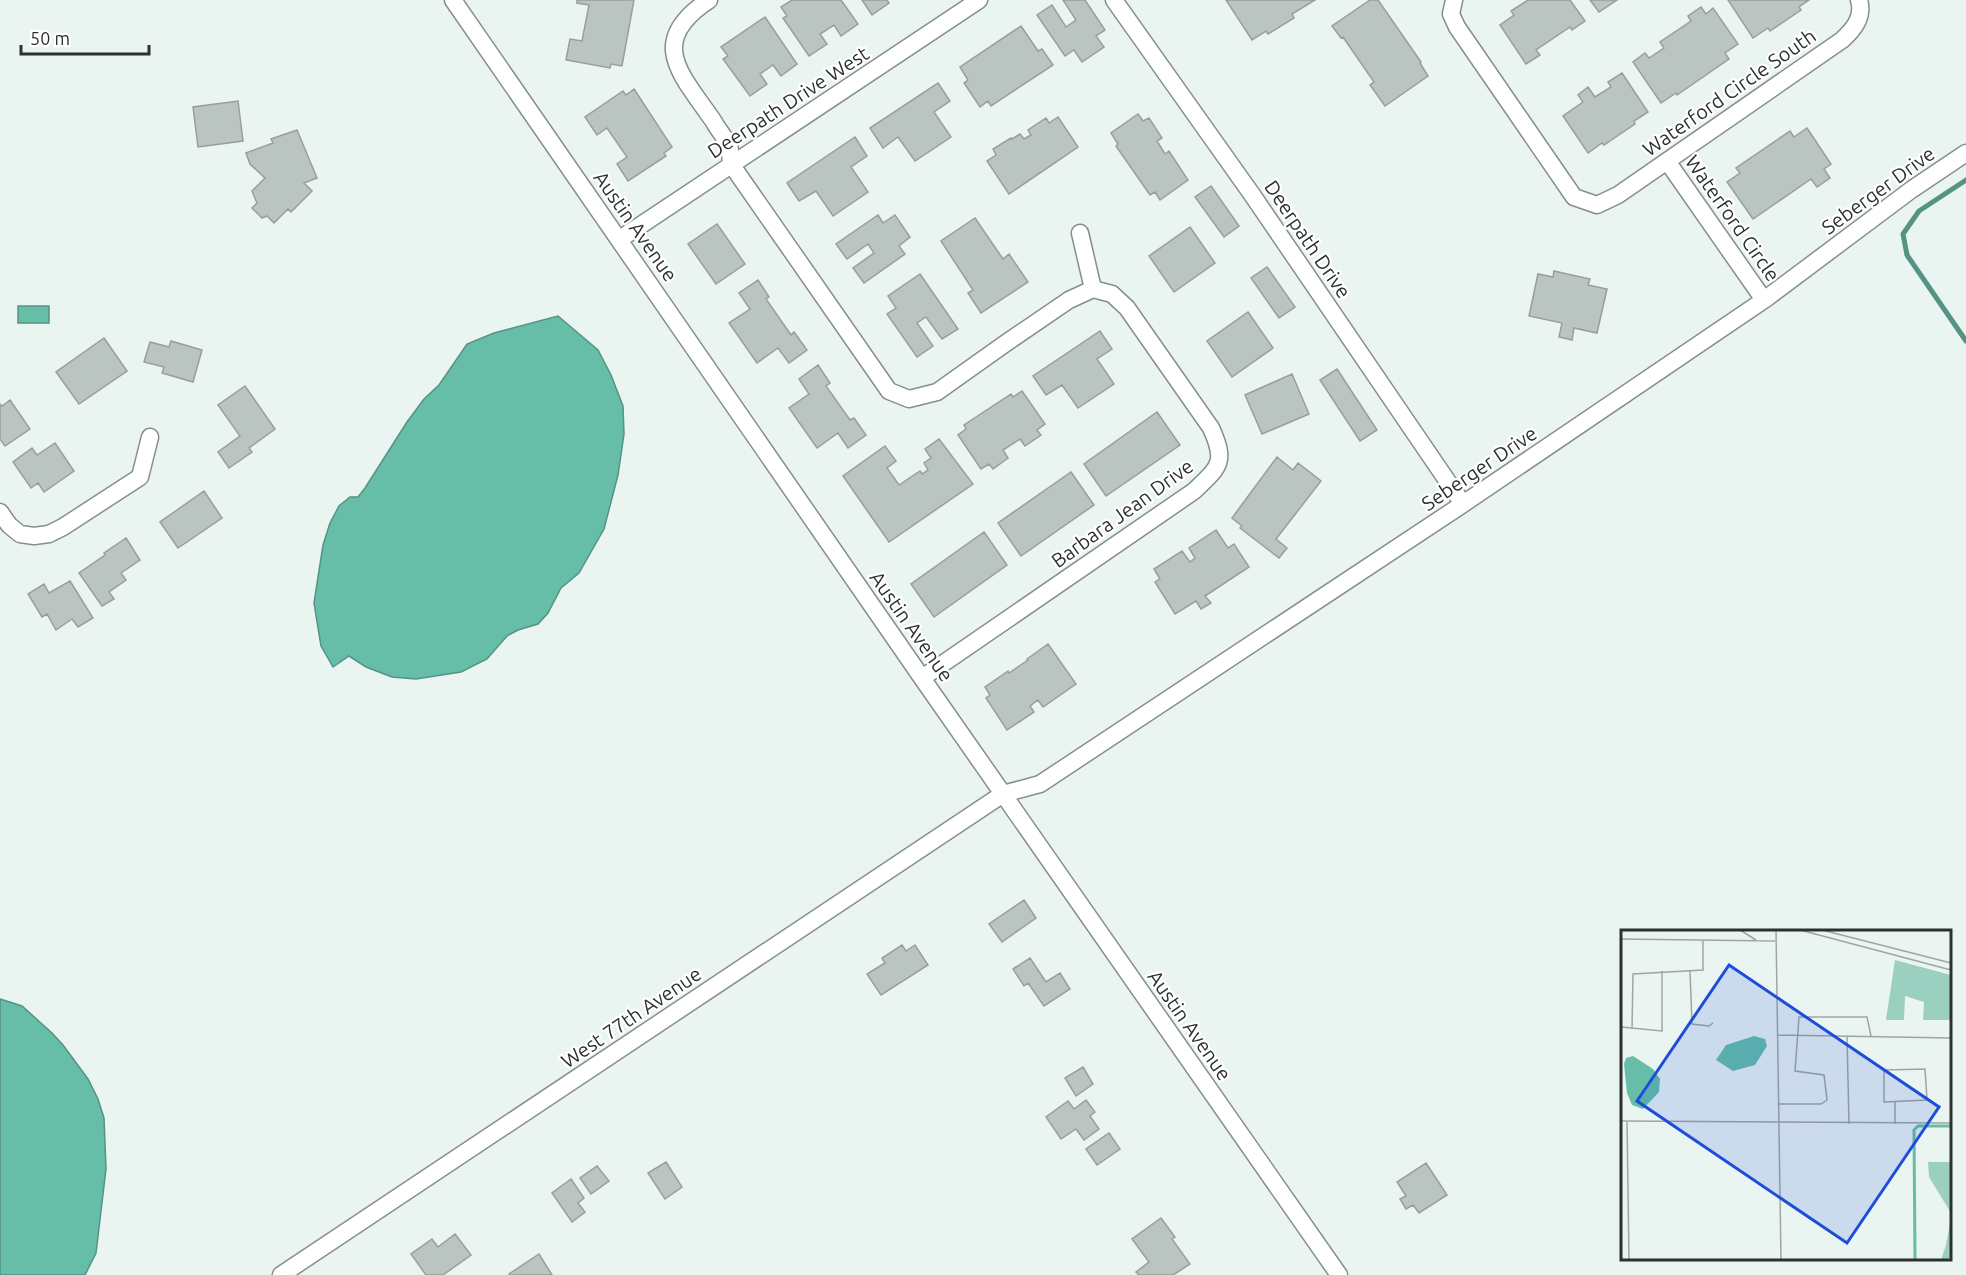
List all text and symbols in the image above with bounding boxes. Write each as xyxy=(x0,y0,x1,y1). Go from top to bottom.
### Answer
scale bar xyxy=(21,18,148,56)
street label: Waterford Circle South xyxy=(1638,24,1820,160)
text: 50 m xyxy=(30,28,70,48)
street label: Deerpath Drive West xyxy=(703,41,873,163)
street label: Seberger Drive xyxy=(1817,141,1939,239)
street label: Waterford Circle xyxy=(1681,151,1785,285)
street label: Austin Avenue xyxy=(590,166,682,286)
street label: Deerpath Drive xyxy=(1260,176,1356,302)
street label: Seberger Drive xyxy=(1417,421,1541,515)
street label: Barbara Jean Drive xyxy=(1047,454,1197,572)
street label: Austin Avenue xyxy=(866,566,958,686)
inset map xyxy=(1621,930,1951,1260)
street label: West 77th Avenue xyxy=(557,962,705,1072)
street label: Austin Avenue xyxy=(1144,965,1236,1085)

